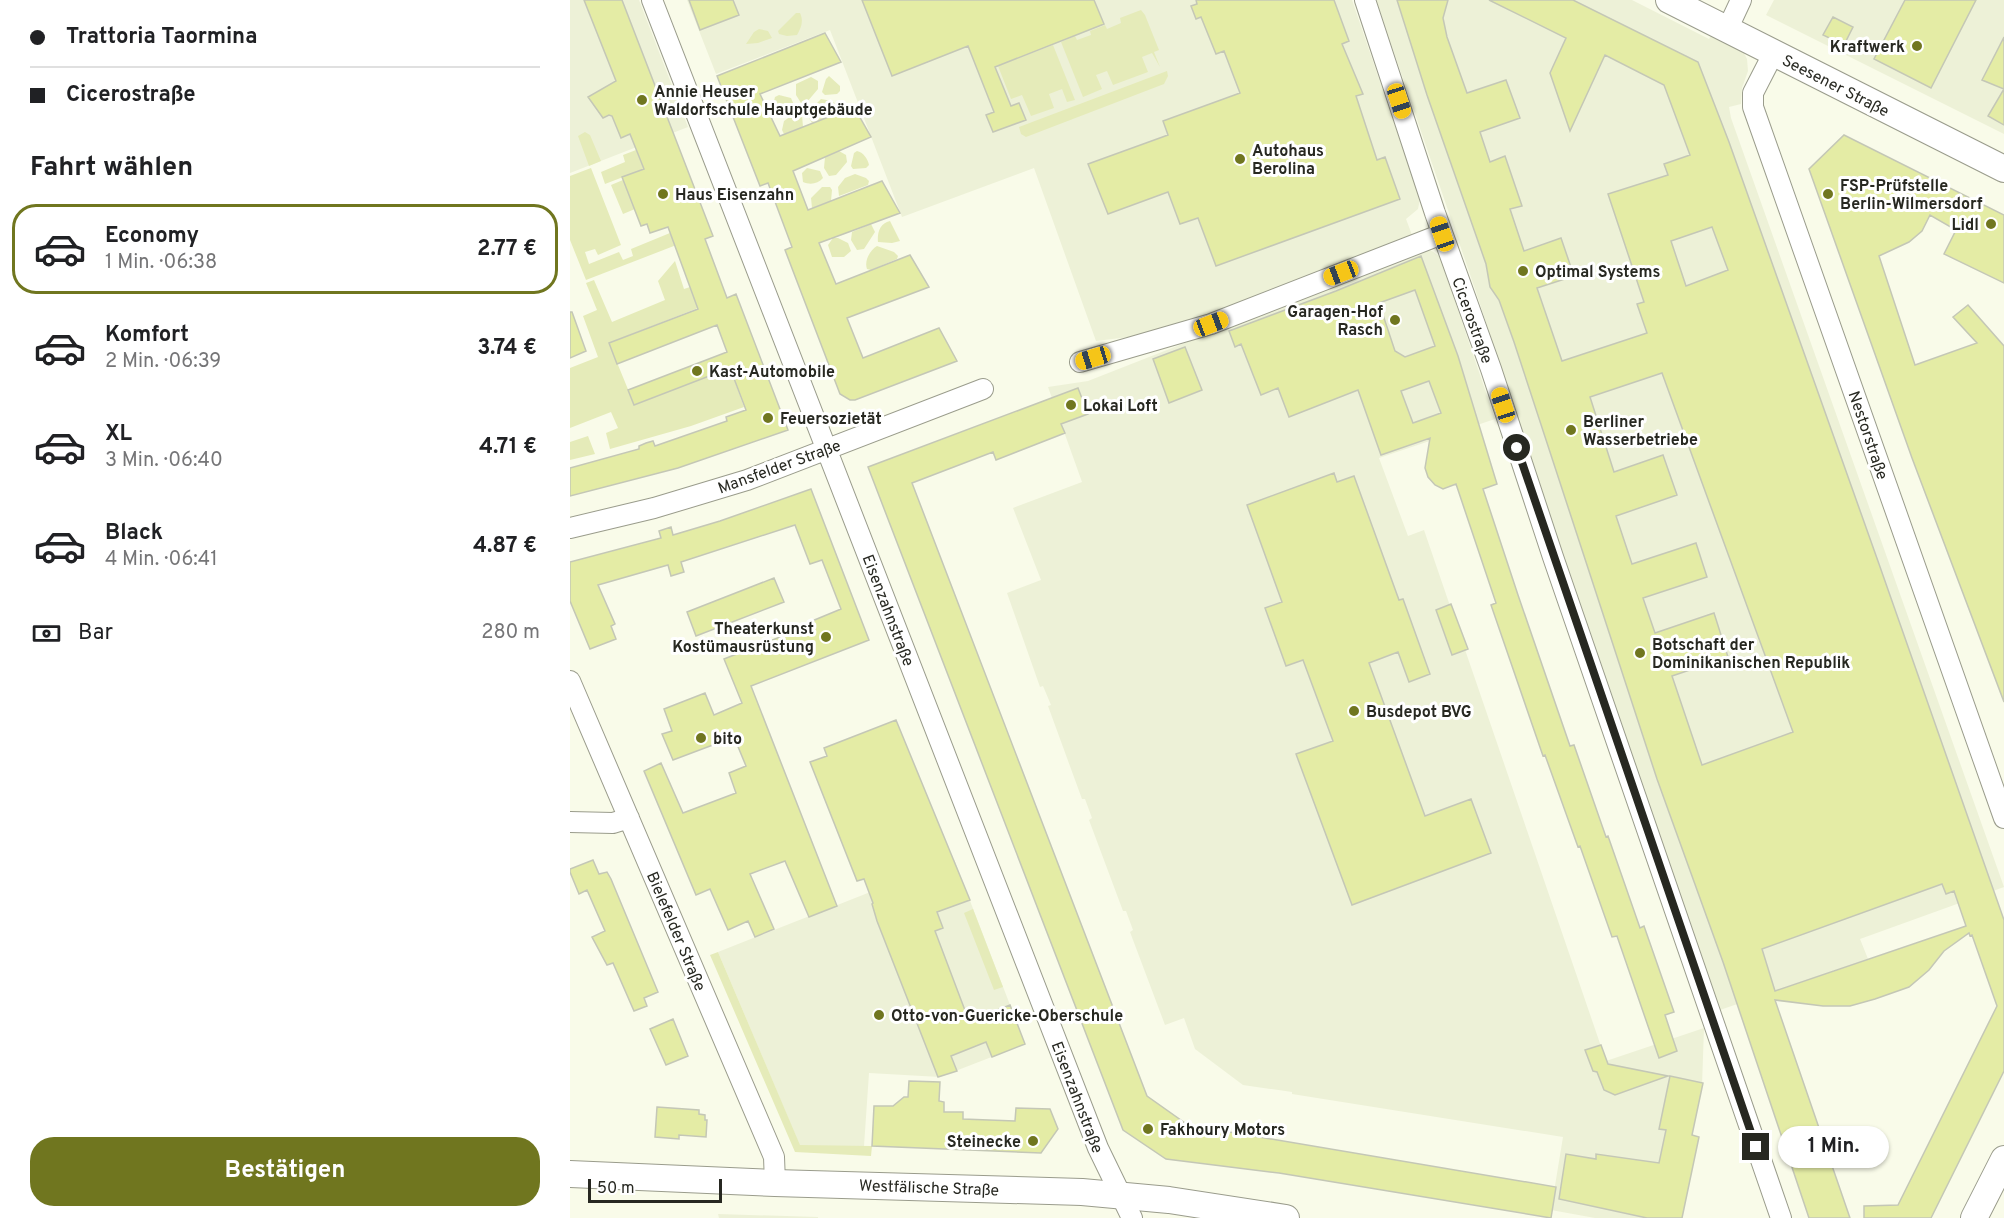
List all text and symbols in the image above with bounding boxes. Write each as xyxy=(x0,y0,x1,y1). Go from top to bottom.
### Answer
text: Trattoria Taormina xyxy=(66,24,257,51)
place label: Kraftwerk xyxy=(1830,38,1905,58)
marker: Kraftwerk xyxy=(1910,39,1924,53)
street label: Seesener Straße xyxy=(1778,51,1892,122)
car xyxy=(1385,81,1413,121)
text: Cicerostraße xyxy=(66,82,196,109)
place label: Annie Heuser Waldorfschule Hauptgebäude xyxy=(654,83,873,121)
marker: Annie Heuser Waldorfschule Hauptgebäude xyxy=(635,93,649,107)
place label: Autohaus Berolina xyxy=(1252,142,1324,180)
text: Fahrt wählen xyxy=(30,151,193,185)
marker: Autohaus Berolina xyxy=(1233,152,1247,166)
place label: FSP-Prüfstelle Berlin-Wilmersdorf xyxy=(1840,177,1983,215)
place label: Haus Eisenzahn xyxy=(675,186,794,206)
marker: Haus Eisenzahn xyxy=(656,187,670,201)
marker: FSP-Prüfstelle Berlin-Wilmersdorf xyxy=(1821,187,1835,201)
car xyxy=(1428,214,1456,254)
place label: Lidl xyxy=(1952,216,1979,236)
marker: Lidl xyxy=(1984,217,1998,231)
icon: car xyxy=(33,222,87,276)
text: Economy xyxy=(105,223,199,250)
text: 2.77 € xyxy=(477,236,537,263)
text: 1 Min. · 06:38 xyxy=(105,250,217,276)
car xyxy=(1321,258,1361,288)
place label: Optimal Systems xyxy=(1535,263,1661,283)
marker: Optimal Systems xyxy=(1516,264,1530,278)
street label: Cicerostraße xyxy=(1446,275,1496,367)
place label: Garagen-Hof Rasch xyxy=(1287,303,1383,341)
car xyxy=(1191,309,1231,339)
marker: Garagen-Hof Rasch xyxy=(1388,313,1402,327)
icon: car xyxy=(33,321,87,375)
text: Komfort xyxy=(105,322,189,349)
text: 3.74 € xyxy=(477,335,537,362)
car xyxy=(1073,344,1113,372)
text: 2 Min. · 06:39 xyxy=(105,349,221,375)
place label: Kast-Automobile xyxy=(709,363,835,383)
marker: Kast-Automobile xyxy=(690,364,704,378)
car xyxy=(1489,385,1517,425)
street label: Nestorstraße xyxy=(1843,389,1892,483)
place label: Lokai Loft xyxy=(1083,397,1158,417)
marker: Lokai Loft xyxy=(1064,398,1078,412)
place label: Feuersozietät xyxy=(780,410,882,430)
marker: Feuersozietät xyxy=(761,411,775,425)
place label: Berliner Wasserbetriebe xyxy=(1583,413,1698,451)
icon: car xyxy=(33,420,87,474)
text: XL xyxy=(105,421,132,448)
marker: Berliner Wasserbetriebe xyxy=(1564,423,1578,437)
text: 4.71 € xyxy=(479,434,537,461)
route start xyxy=(1503,434,1530,461)
street label: Mansfelder Straße xyxy=(715,436,844,499)
text: 3 Min. · 06:40 xyxy=(105,448,223,474)
icon: car xyxy=(33,519,87,573)
text: Black xyxy=(105,520,163,547)
text: 4.87 € xyxy=(473,533,537,560)
text: 4 Min. · 06:41 xyxy=(105,547,218,573)
street label: Eisenzahnstraße xyxy=(857,552,918,669)
icon: cash xyxy=(30,617,63,650)
text: Bar xyxy=(78,620,113,647)
text: 280 m xyxy=(481,620,540,646)
place label: Theaterkunst Kostümausrüstung xyxy=(672,620,814,658)
marker: Theaterkunst Kostümausrüstung xyxy=(819,630,833,644)
place label: Botschaft der Dominikanischen Republik xyxy=(1652,636,1850,674)
marker: Botschaft der Dominikanischen Republik xyxy=(1633,646,1647,660)
place label: Busdepot BVG xyxy=(1366,703,1472,723)
marker: Busdepot BVG xyxy=(1347,704,1361,718)
place label: bito xyxy=(713,730,742,750)
marker: bito xyxy=(694,731,708,745)
street label: Bielefelder Straße xyxy=(641,869,709,994)
place label: Otto-von-Guericke-Oberschule xyxy=(891,1007,1123,1027)
marker: Otto-von-Guericke-Oberschule xyxy=(872,1008,886,1022)
street label: Eisenzahnstraße xyxy=(1046,1039,1107,1156)
place label: Fakhoury Motors xyxy=(1160,1121,1285,1141)
marker: Fakhoury Motors xyxy=(1141,1122,1155,1136)
callout: 1 Min. xyxy=(1777,1126,1888,1168)
place label: Steinecke xyxy=(947,1133,1021,1153)
route end xyxy=(1742,1133,1769,1160)
marker: Steinecke xyxy=(1026,1134,1040,1148)
text: 1 Min. xyxy=(1808,1134,1859,1160)
button: Bestätigen xyxy=(30,1137,540,1206)
scale bar xyxy=(588,1176,722,1204)
street label: Westfälische Straße xyxy=(858,1177,999,1201)
text: 50 m xyxy=(597,1179,635,1199)

